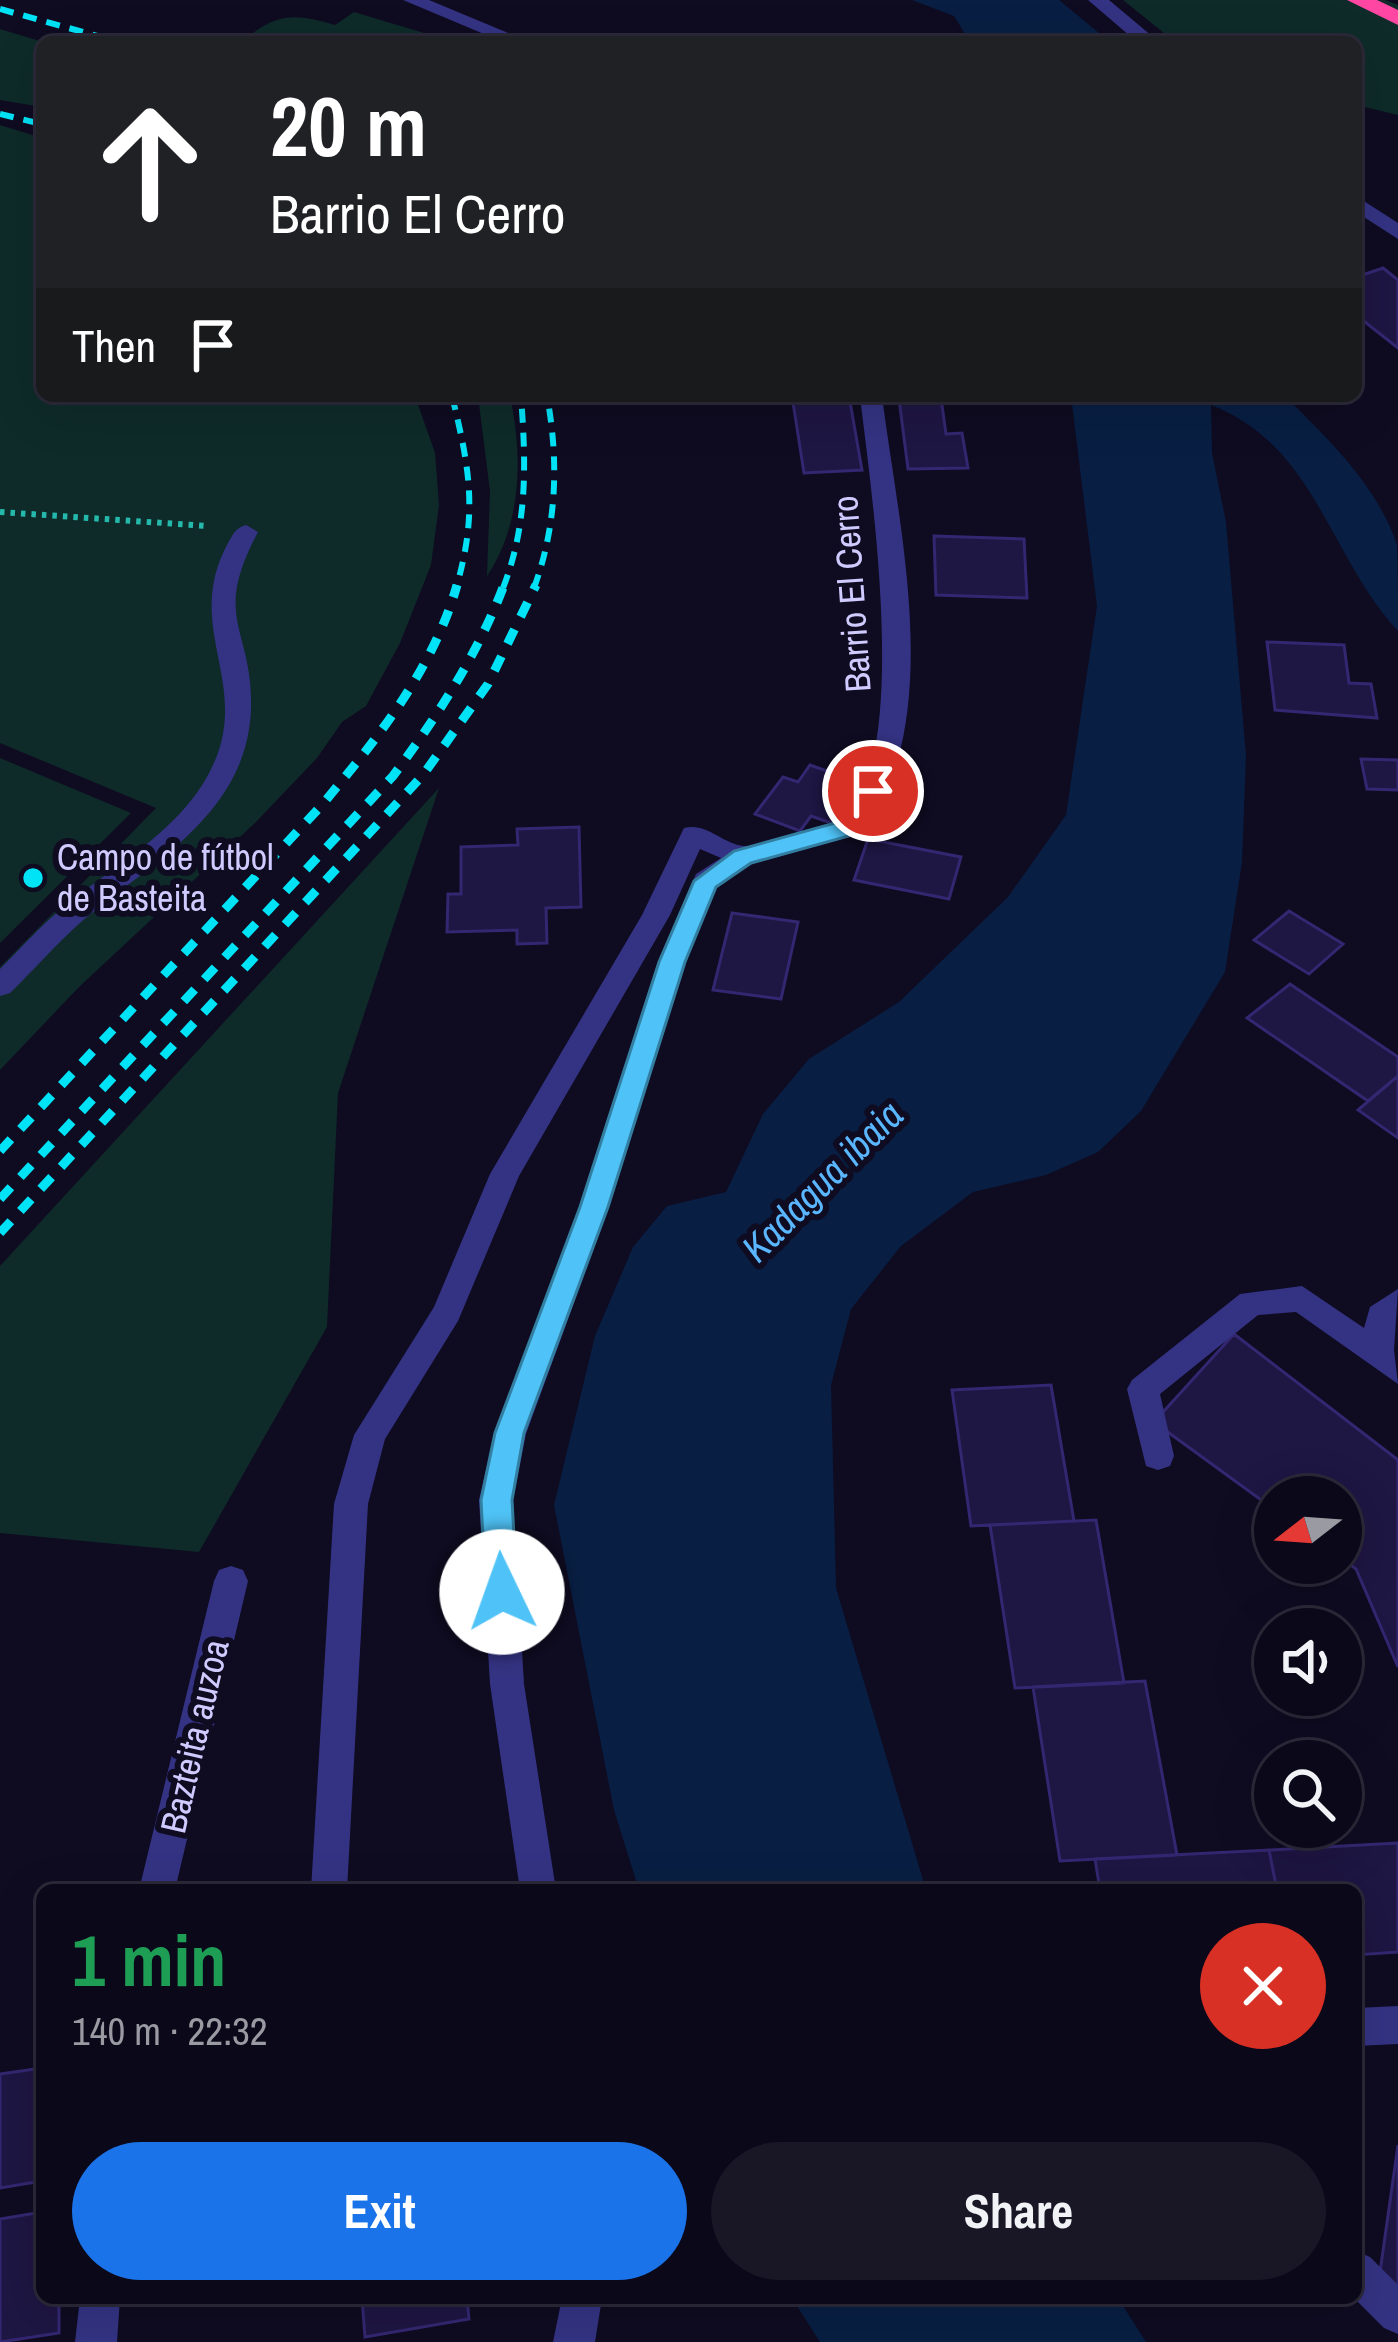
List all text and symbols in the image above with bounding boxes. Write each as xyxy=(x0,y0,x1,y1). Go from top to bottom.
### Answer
text: 20 m xyxy=(270,69,427,182)
icon: ahead xyxy=(72,84,228,240)
text: Barrio El Cerro xyxy=(270,177,565,250)
icon: arrive xyxy=(180,312,246,378)
text: Then xyxy=(72,315,156,376)
street label: Barrio El Cerro xyxy=(820,494,882,694)
pin xyxy=(822,740,924,842)
icon: arrive xyxy=(840,758,906,824)
place label: Campo de fútbol de Basteita xyxy=(57,833,274,922)
marker: Campo de fútbol de Basteita xyxy=(20,865,46,891)
water label: Kadagua ibaia xyxy=(730,1089,914,1273)
north arrow xyxy=(1254,1476,1362,1584)
map controls xyxy=(1254,1476,1362,1848)
position arrow xyxy=(439,1529,565,1655)
button: sound xyxy=(1254,1608,1362,1716)
street label: Bazteita auzoa xyxy=(148,1635,240,1837)
button: search xyxy=(1254,1740,1362,1848)
text: 1 min xyxy=(72,1911,226,2008)
button: close xyxy=(1200,1923,1326,2049)
text: 140 m · 22:32 xyxy=(72,2005,268,2057)
button: Exit xyxy=(72,2142,687,2280)
button: Share xyxy=(711,2142,1326,2280)

